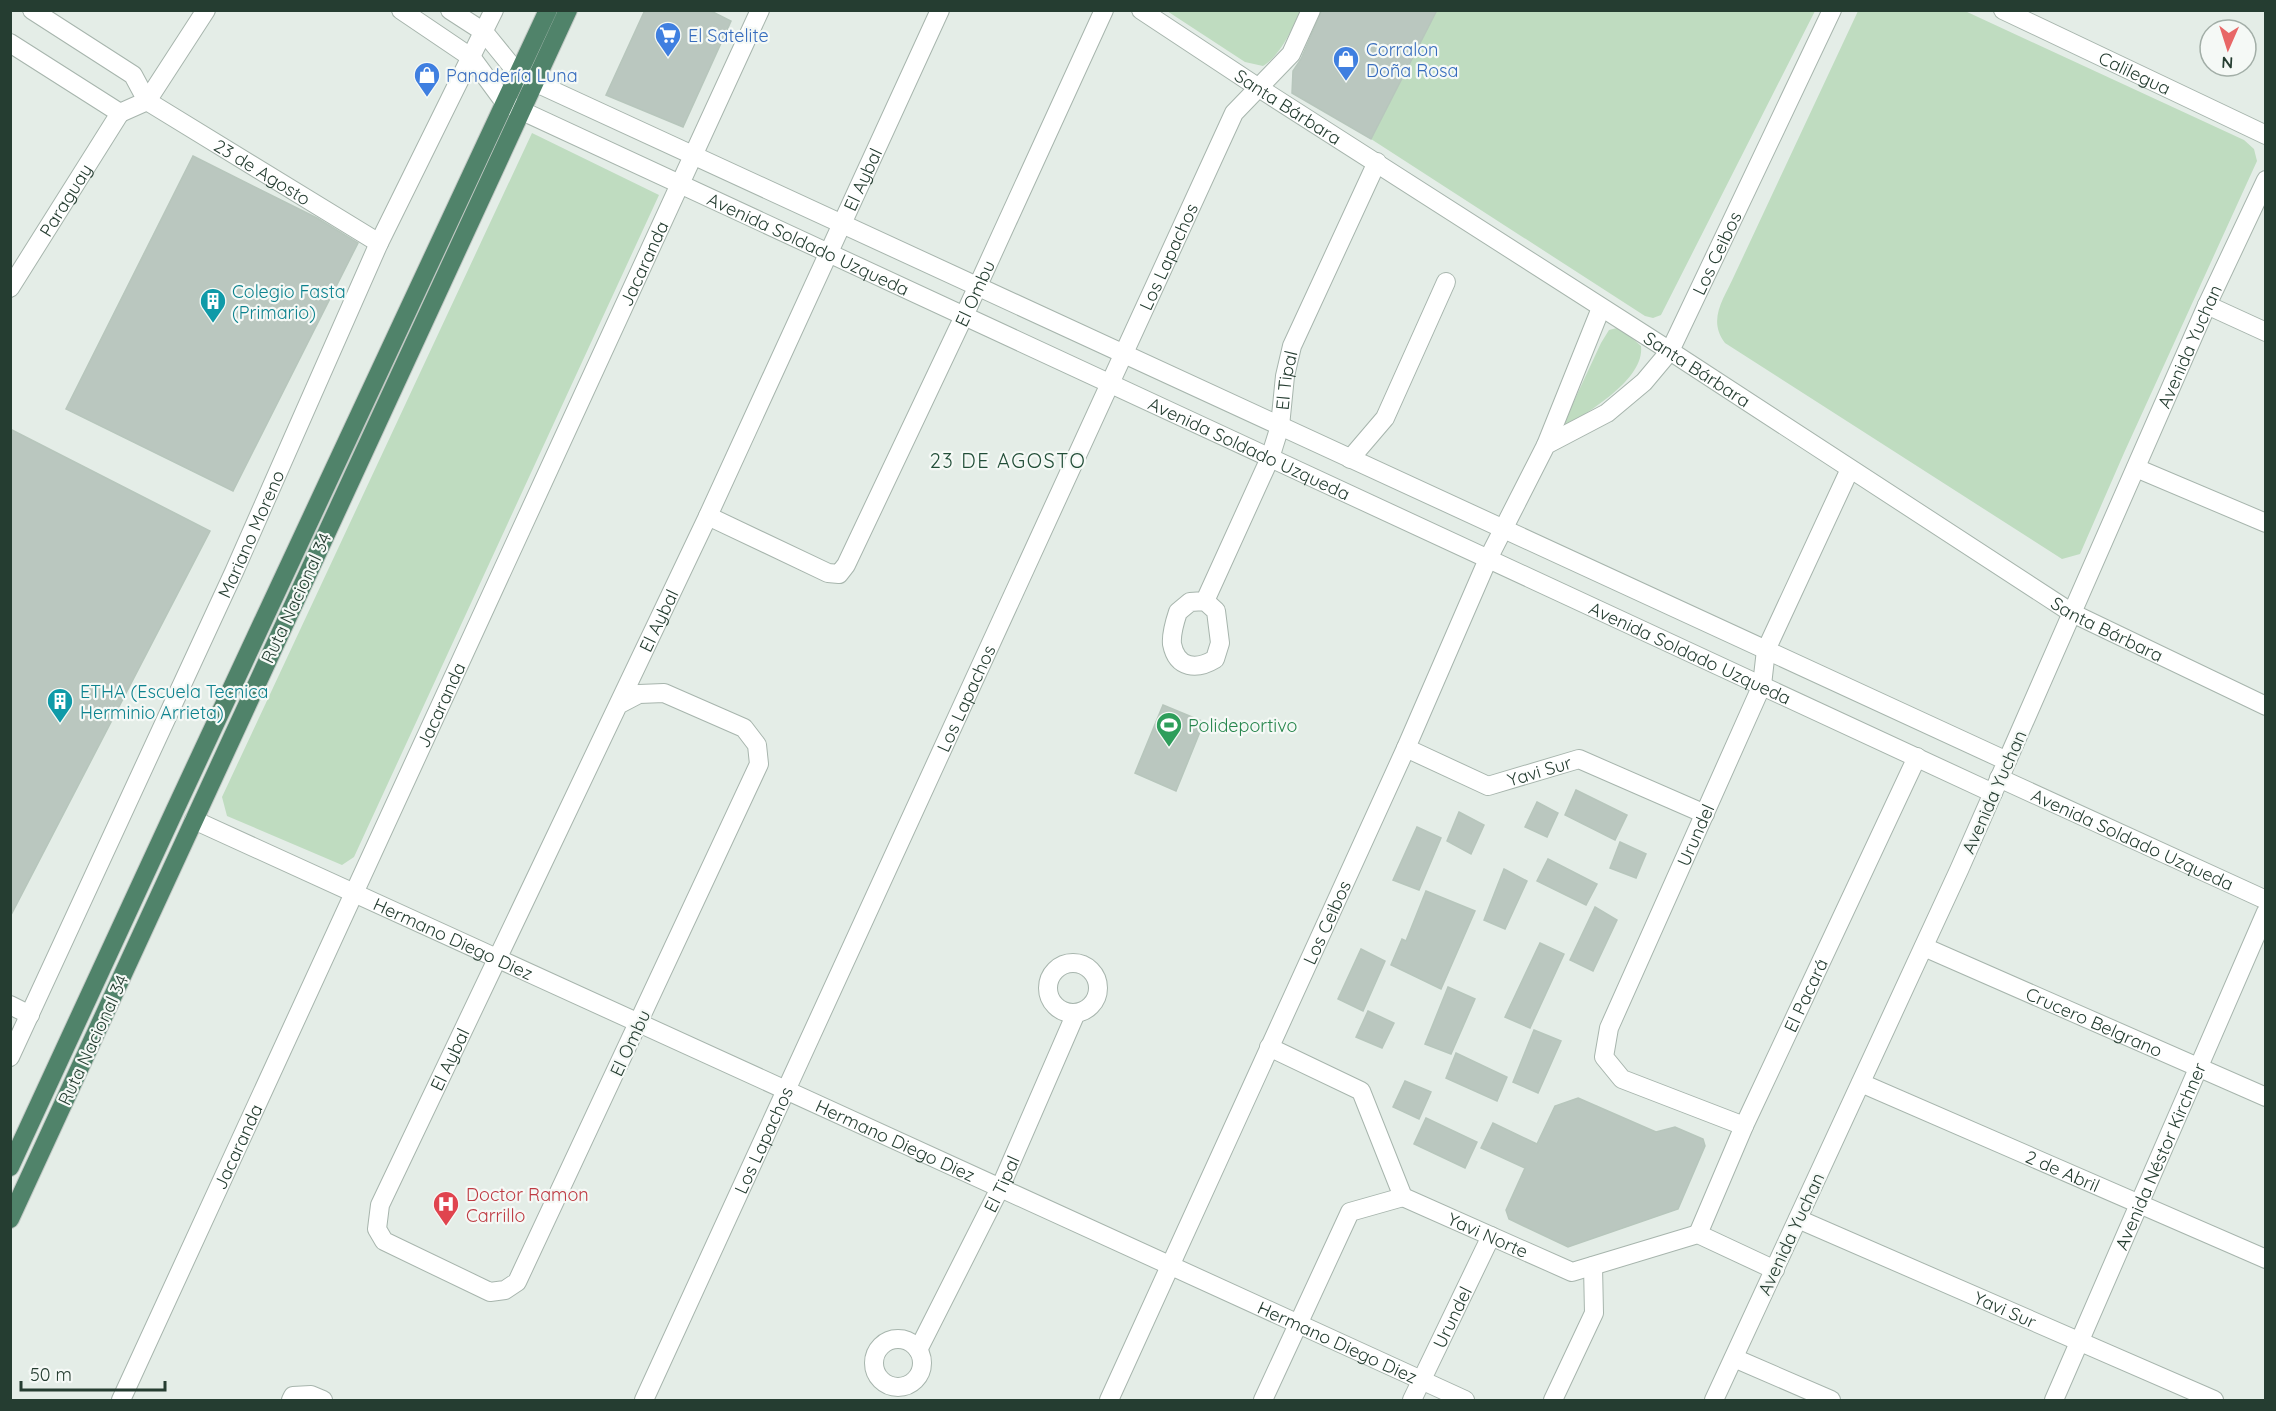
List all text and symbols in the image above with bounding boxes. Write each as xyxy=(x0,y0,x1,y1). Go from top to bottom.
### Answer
north arrow xyxy=(2198,18,2258,78)
supermarket icon: El Satelite xyxy=(653,20,683,58)
place label: El Satelite xyxy=(688,24,769,47)
place label: Corralon Doña Rosa xyxy=(1366,38,1459,82)
shop icon: Corralon Doña Rosa xyxy=(1331,44,1361,82)
street label: Calilegua xyxy=(2095,46,2175,100)
text: N xyxy=(2221,53,2234,73)
shop icon: Panadería Luna xyxy=(412,60,442,98)
place label: Panadería Luna xyxy=(446,64,578,87)
street label: Santa Bárbara xyxy=(1230,64,1346,149)
street label: 23 de Agosto xyxy=(210,133,315,210)
street label: El Aybal xyxy=(838,144,887,214)
street label: Paraguay xyxy=(34,159,97,241)
street label: Avenida Soldado Uzqueda xyxy=(704,187,913,300)
street label: Los Lapachos xyxy=(1134,199,1203,314)
street label: Los Ceibos xyxy=(1687,207,1746,299)
street label: Jacaranda xyxy=(614,217,673,310)
street label: El Ombu xyxy=(949,256,1000,330)
place label: Colegio Fasta (Primario) xyxy=(232,280,346,324)
street label: Avenida Yuchan xyxy=(2152,281,2227,412)
building icon: Colegio Fasta (Primario) xyxy=(198,286,228,324)
street label: Santa Bárbara xyxy=(1640,326,1755,412)
street label: El Tipal xyxy=(1270,348,1302,411)
street label: Avenida Soldado Uzqueda xyxy=(1145,391,1354,505)
district label: 23 DE AGOSTO xyxy=(930,448,1086,473)
street label: Mariano Moreno xyxy=(212,466,289,601)
street label: Ruta Nacional 34 xyxy=(256,529,336,667)
street label: El Aybal xyxy=(634,585,683,655)
street label: Santa Bárbara xyxy=(2047,591,2167,667)
street label: Avenida Soldado Uzqueda xyxy=(1586,596,1795,709)
street label: Los Lapachos xyxy=(931,641,1000,755)
street label: Jacaranda xyxy=(411,659,470,751)
place label: ETHA (Escuela Tecnica Herminio Arrieta) xyxy=(80,680,268,724)
building icon: ETHA (Escuela Tecnica Herminio Arrieta) xyxy=(45,686,75,724)
sports icon: Polideportivo xyxy=(1154,710,1184,748)
place label: Polideportivo xyxy=(1188,714,1297,737)
street label: Avenida Yuchan xyxy=(1957,727,2031,857)
street label: Yavi Sur xyxy=(1505,750,1574,791)
street label: Avenida Soldado Uzqueda xyxy=(2028,783,2237,895)
street label: Urundel xyxy=(1671,800,1719,870)
street label: Los Ceibos xyxy=(1298,877,1356,968)
street label: Hermano Diego Diez xyxy=(370,892,537,985)
street label: El Pacará xyxy=(1778,955,1833,1036)
street label: Ruta Nacional 34 xyxy=(53,971,133,1109)
street label: Crucero Belgrano xyxy=(2023,982,2166,1062)
street label: El Ombu xyxy=(605,1006,655,1080)
street label: El Aybal xyxy=(425,1024,474,1094)
street label: Avenida Néstor Kirchner xyxy=(2109,1059,2211,1253)
street label: Los Lapachos xyxy=(729,1083,798,1197)
street label: Hermano Diego Diez xyxy=(812,1094,979,1186)
street label: Jacaranda xyxy=(208,1100,267,1193)
street label: 2 de Abril xyxy=(2022,1145,2103,1197)
street label: El Tipal xyxy=(978,1152,1024,1216)
street label: Avenida Yuchan xyxy=(1753,1169,1829,1299)
place label: Doctor Ramon Carrillo xyxy=(466,1183,589,1227)
hospital icon: Doctor Ramon Carrillo xyxy=(431,1189,461,1227)
street label: Yavi Norte xyxy=(1444,1207,1532,1263)
street label: Urundel xyxy=(1427,1283,1477,1352)
street label: Yavi Sur xyxy=(1970,1285,2040,1333)
street label: Hermano Diego Diez xyxy=(1254,1296,1421,1388)
scale bar xyxy=(21,1354,165,1392)
text: 50 m xyxy=(30,1363,72,1386)

